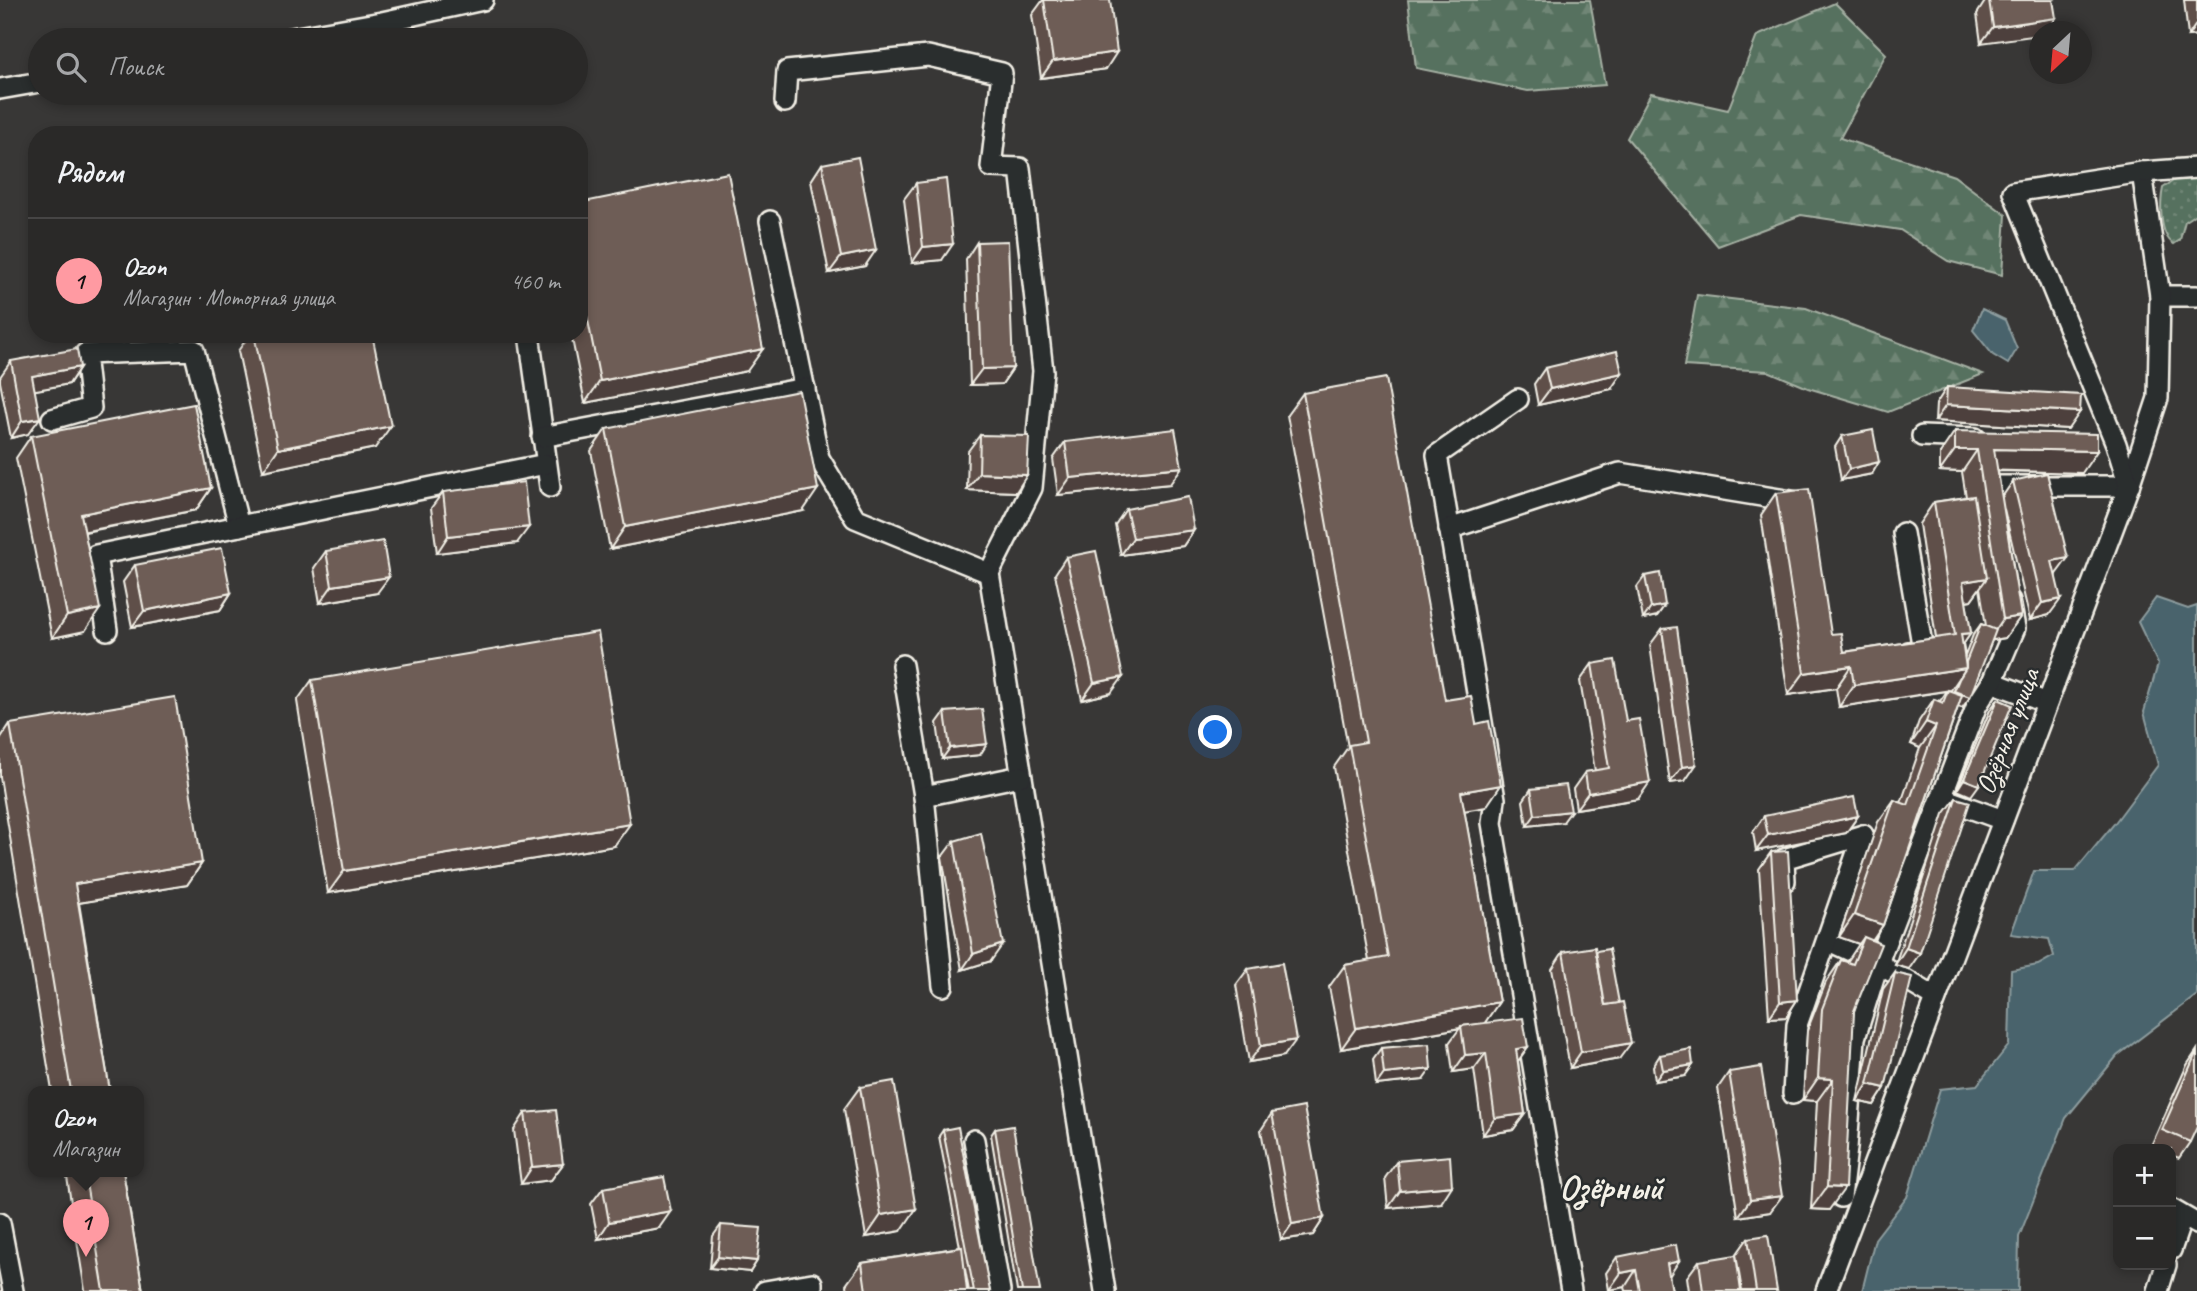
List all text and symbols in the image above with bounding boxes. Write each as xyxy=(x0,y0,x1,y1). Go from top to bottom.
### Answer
north arrow xyxy=(2029,21,2092,84)
search box xyxy=(28,28,588,105)
icon: search xyxy=(52,48,90,86)
text: Поиск xyxy=(108,50,163,83)
text: Рядом xyxy=(56,153,123,191)
text: Ozon xyxy=(123,250,166,283)
text: 1 xyxy=(74,267,84,296)
text: 460 m xyxy=(511,267,560,296)
text: Магазин · Моторная улица xyxy=(123,283,335,312)
street label: Озёрная улица xyxy=(1967,661,2049,799)
your location xyxy=(1198,715,1232,749)
popup xyxy=(28,1086,144,1177)
text: Ozon xyxy=(52,1101,96,1134)
text: Магазин xyxy=(52,1134,120,1163)
map controls xyxy=(2113,1144,2176,1270)
button: + xyxy=(2113,1144,2176,1207)
district label: Озёрный xyxy=(1559,1165,1665,1210)
pin: 1 xyxy=(63,1199,109,1257)
button: − xyxy=(2113,1207,2176,1270)

